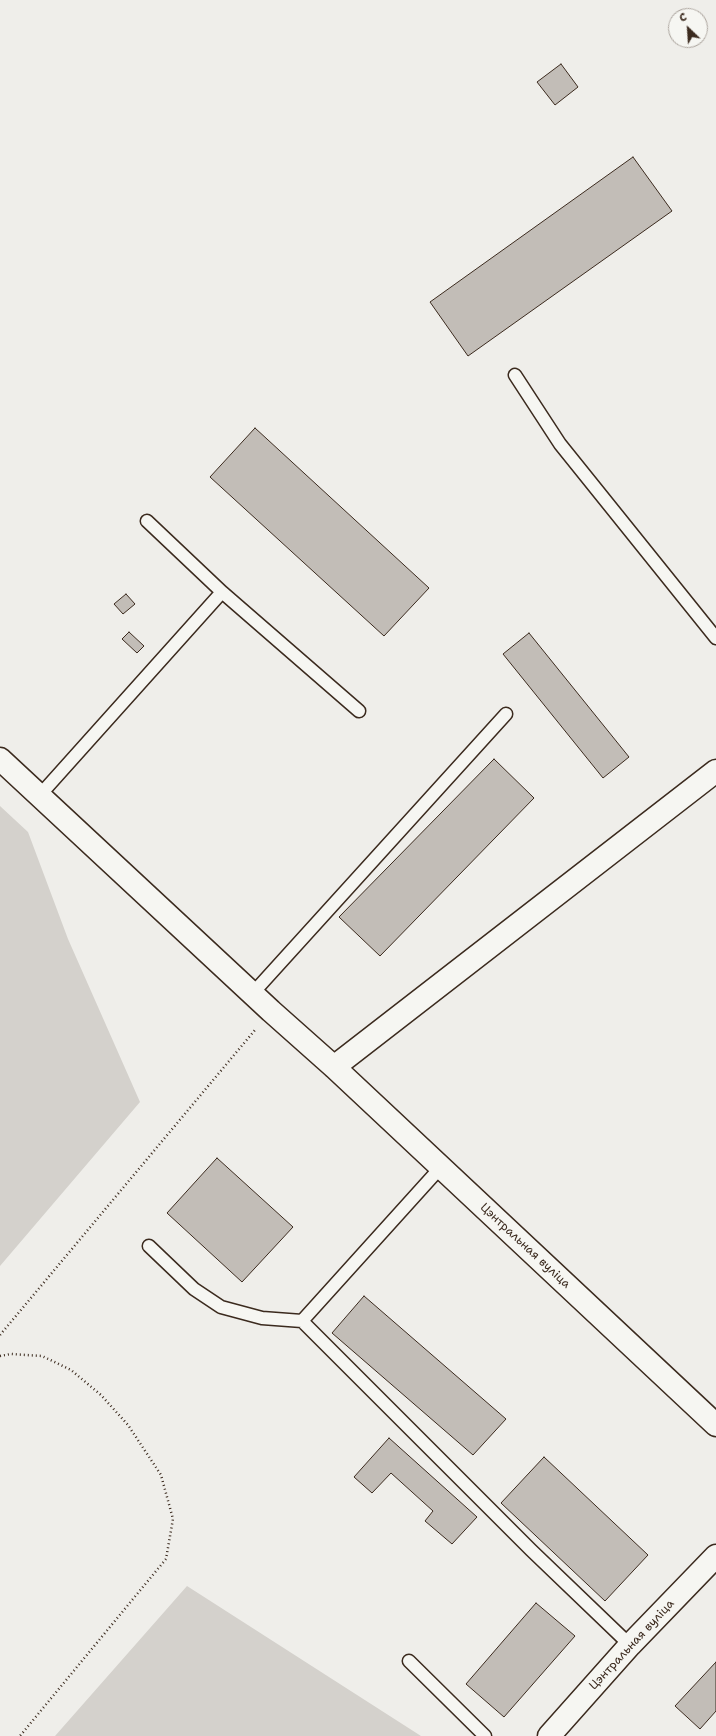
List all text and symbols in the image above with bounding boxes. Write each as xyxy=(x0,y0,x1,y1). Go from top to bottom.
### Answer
north arrow xyxy=(668,8,708,48)
text: С xyxy=(677,9,689,26)
street label: Цэнтральная вуліца xyxy=(477,1200,573,1292)
street label: Цэнтральная вуліца xyxy=(586,1597,678,1693)

